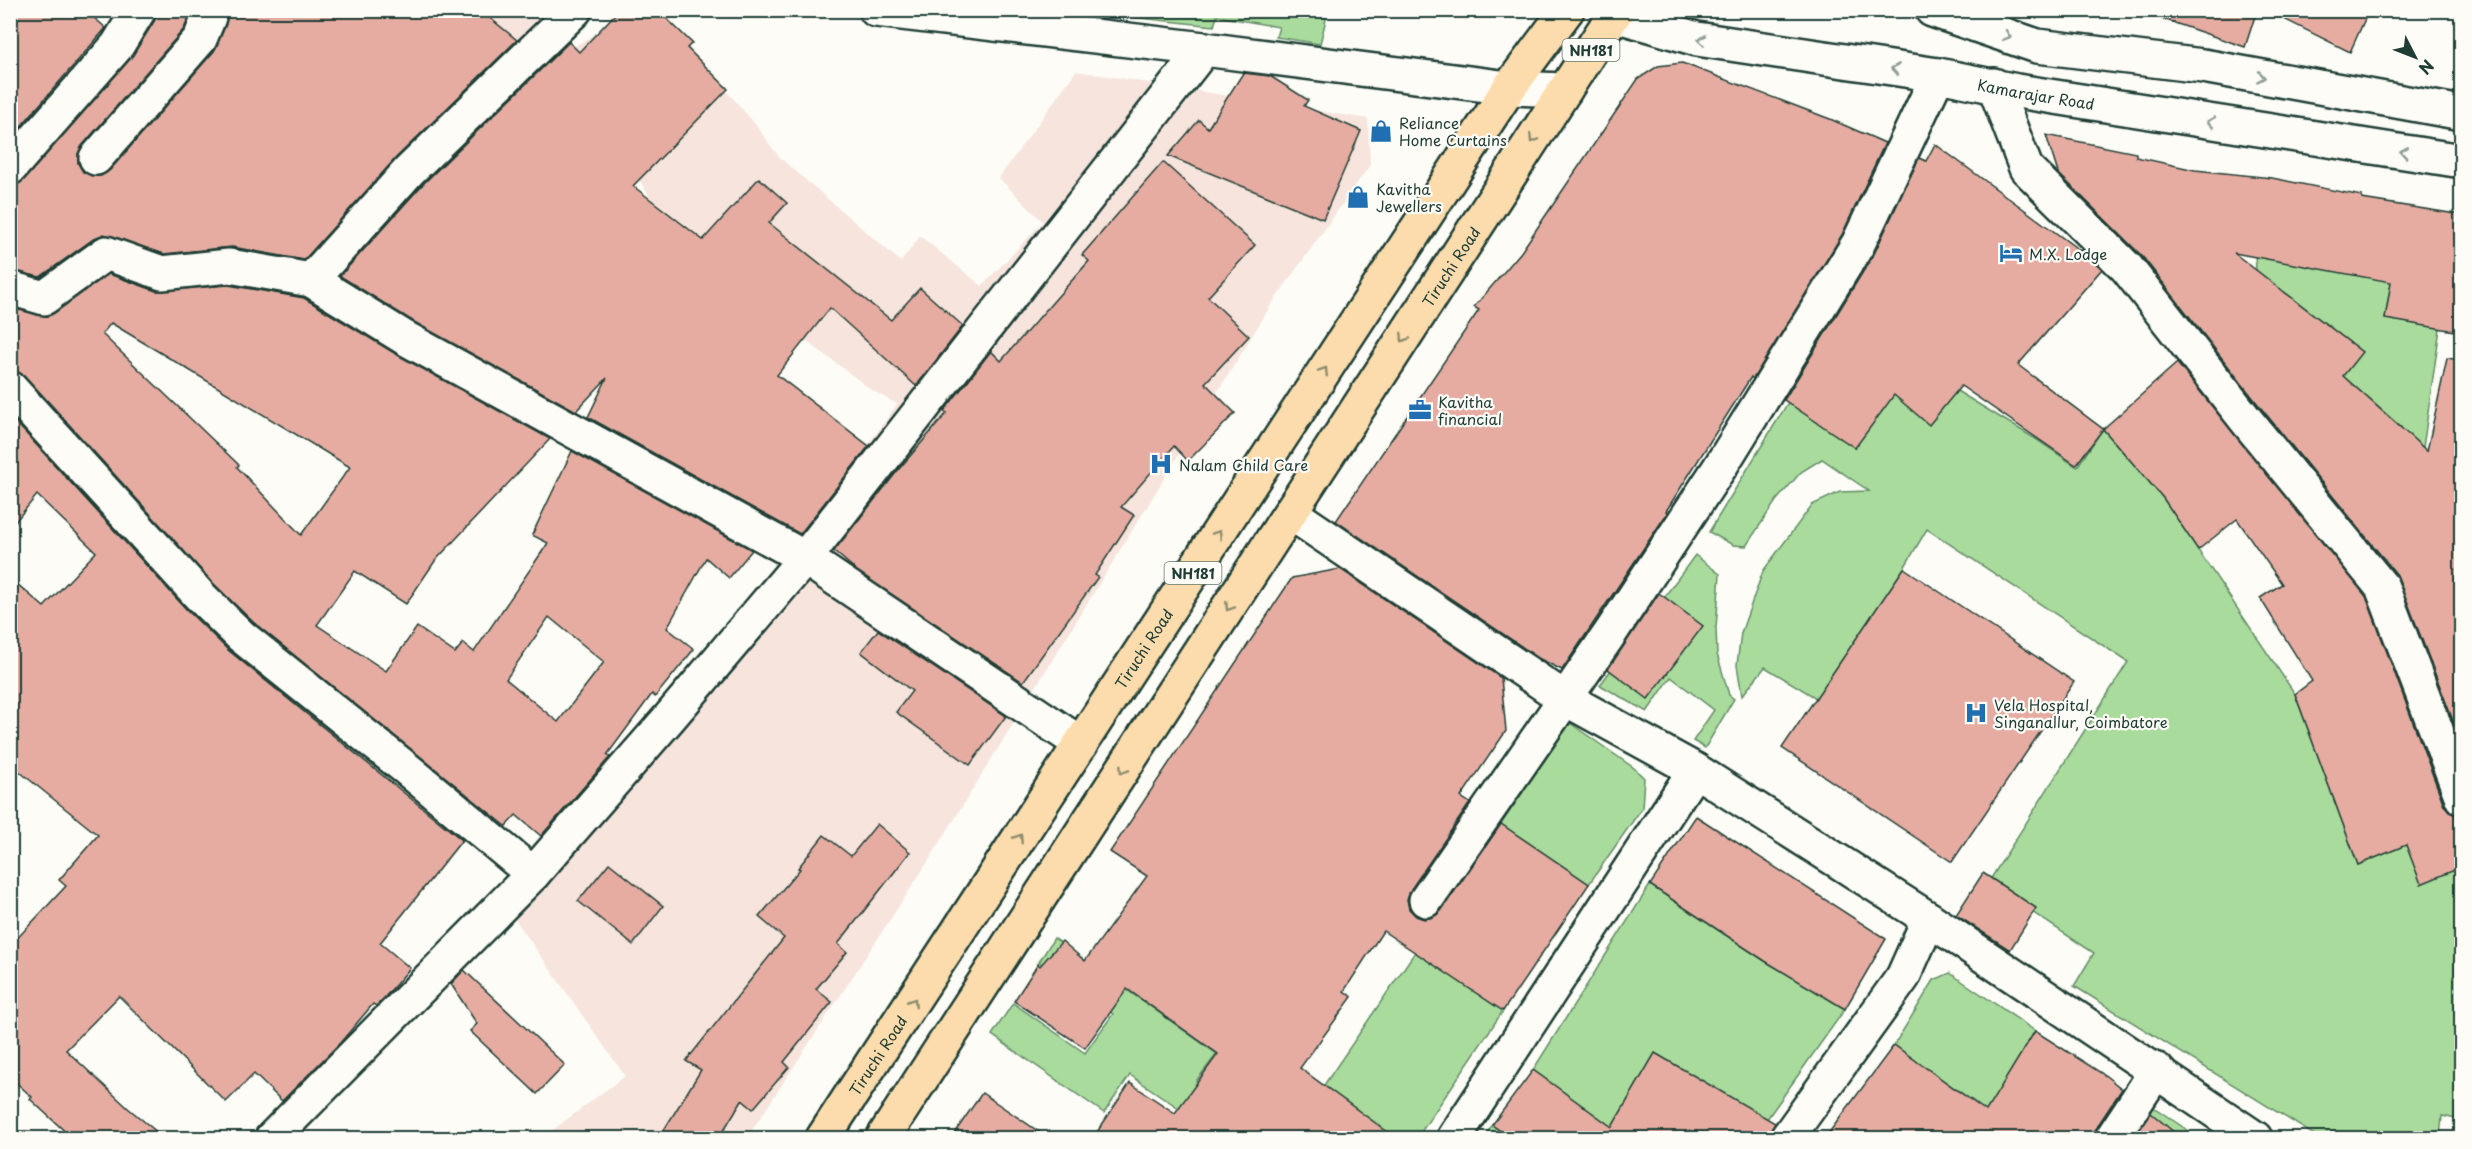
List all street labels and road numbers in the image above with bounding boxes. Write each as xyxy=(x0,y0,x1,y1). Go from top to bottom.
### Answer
road number: NH181 xyxy=(1562,39,1620,61)
street label: Kamarajar Road xyxy=(1976,72,2096,115)
street label: Tiruchi Road xyxy=(1416,222,1485,311)
road number: NH181 xyxy=(1164,562,1222,584)
street label: Tiruchi Road xyxy=(1108,604,1178,693)
street label: Tiruchi Road xyxy=(842,1010,912,1100)

